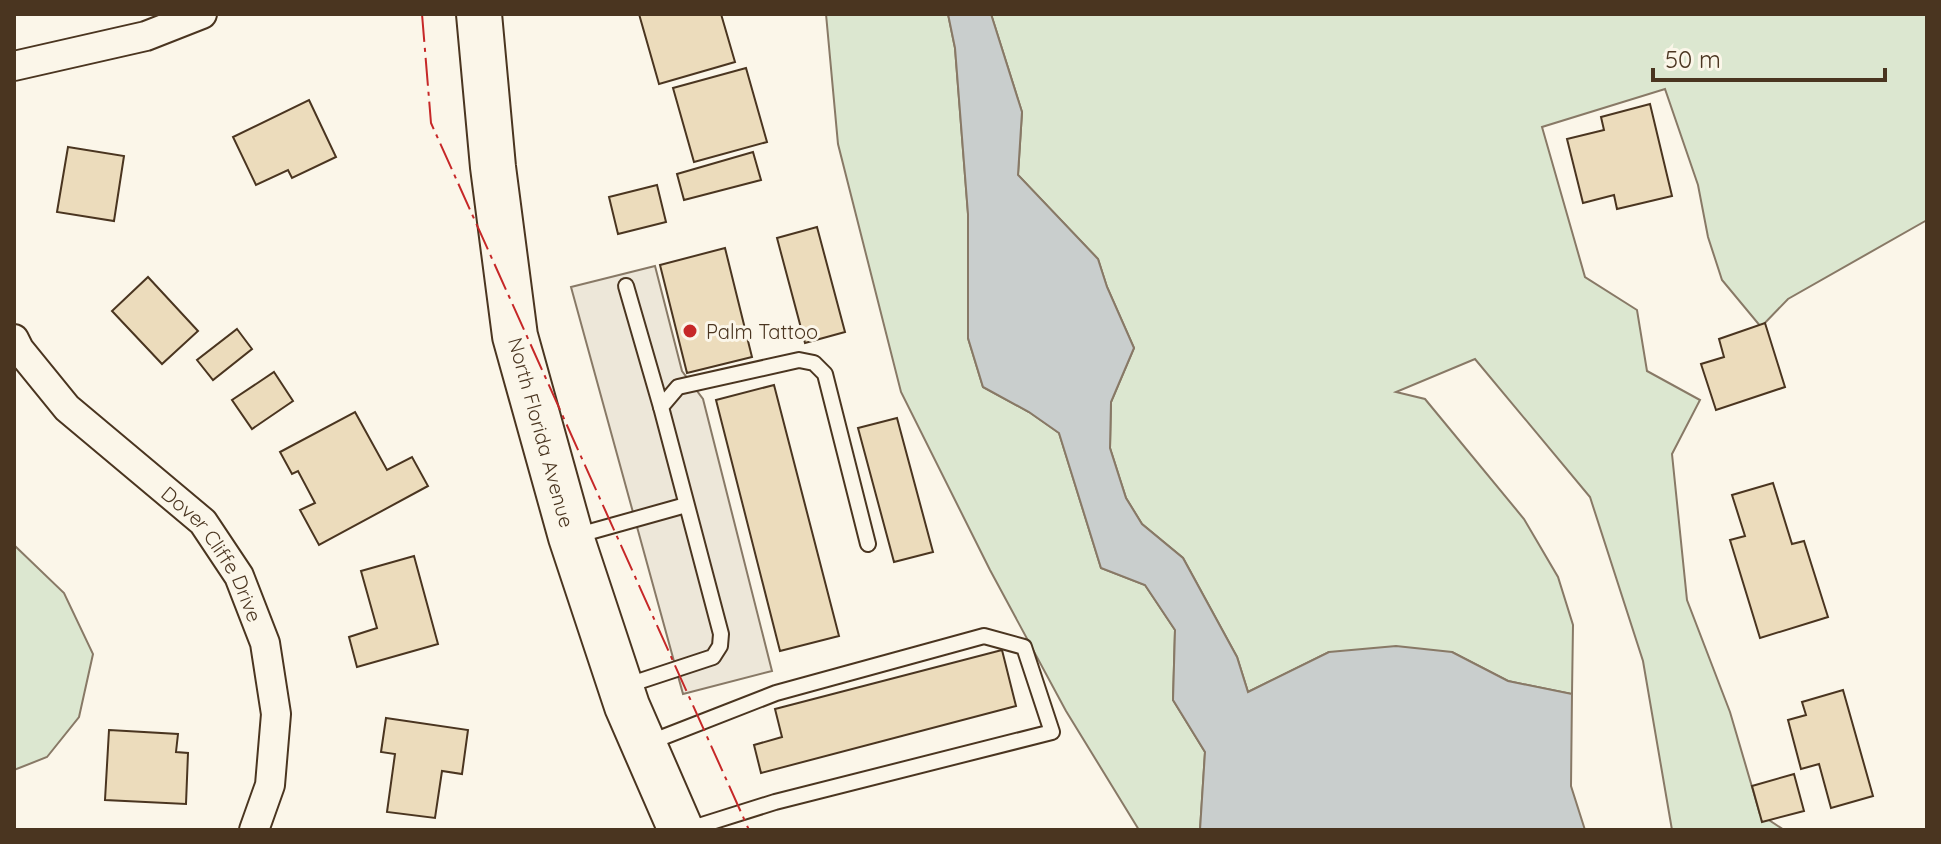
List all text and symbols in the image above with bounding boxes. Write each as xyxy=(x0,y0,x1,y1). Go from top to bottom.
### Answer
scale bar xyxy=(1653,32,1885,82)
text: 50 m xyxy=(1665,44,1721,74)
place label: Palm Tattoo xyxy=(706,319,818,344)
marker: Palm Tattoo xyxy=(681,322,699,340)
street label: North Florida Avenue xyxy=(503,335,580,530)
street label: Dover Cliffe Drive xyxy=(157,480,268,625)

